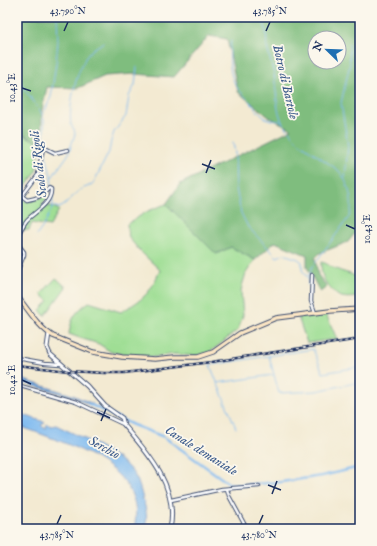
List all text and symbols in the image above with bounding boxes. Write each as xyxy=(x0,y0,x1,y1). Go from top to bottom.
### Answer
text: 43.790°N xyxy=(50,5,86,18)
text: 43.785°N xyxy=(253,5,287,18)
north arrow xyxy=(307,30,347,70)
text: N xyxy=(310,39,327,55)
water label: Botro di Bartole xyxy=(268,43,302,122)
text: 10.43°E xyxy=(6,73,19,103)
water label: Scolo di Rigoli xyxy=(26,128,53,198)
text: 10.43°E xyxy=(361,214,374,244)
text: 10.42°E xyxy=(6,365,19,395)
water label: Canale demaniale xyxy=(162,422,241,480)
water label: Serchio xyxy=(85,432,123,464)
text: 43.785°N xyxy=(40,529,74,542)
text: 43.780°N xyxy=(241,529,277,542)

